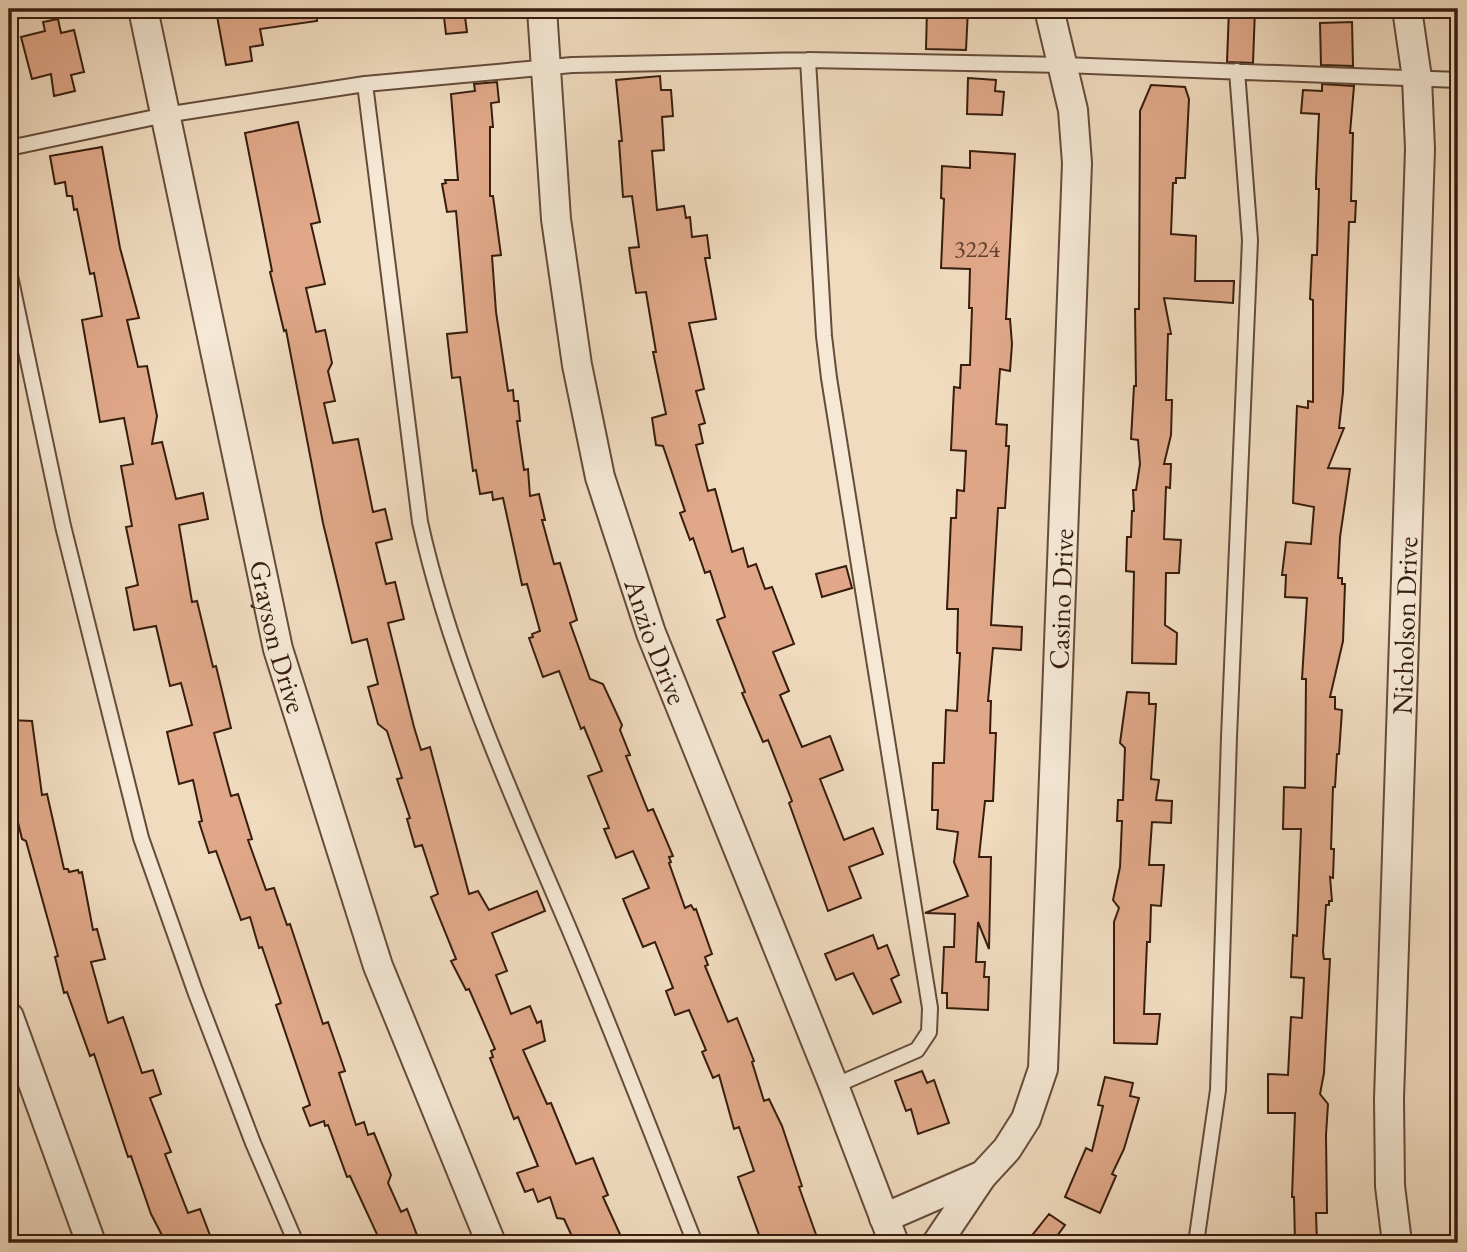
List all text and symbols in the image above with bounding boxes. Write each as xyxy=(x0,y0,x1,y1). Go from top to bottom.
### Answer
house number: 3224 xyxy=(954,233,1001,264)
street label: Casino Drive xyxy=(1040,528,1081,670)
street label: Nicholson Drive xyxy=(1384,536,1425,715)
street label: Grayson Drive xyxy=(242,557,315,717)
street label: Anzio Drive xyxy=(616,573,696,709)

